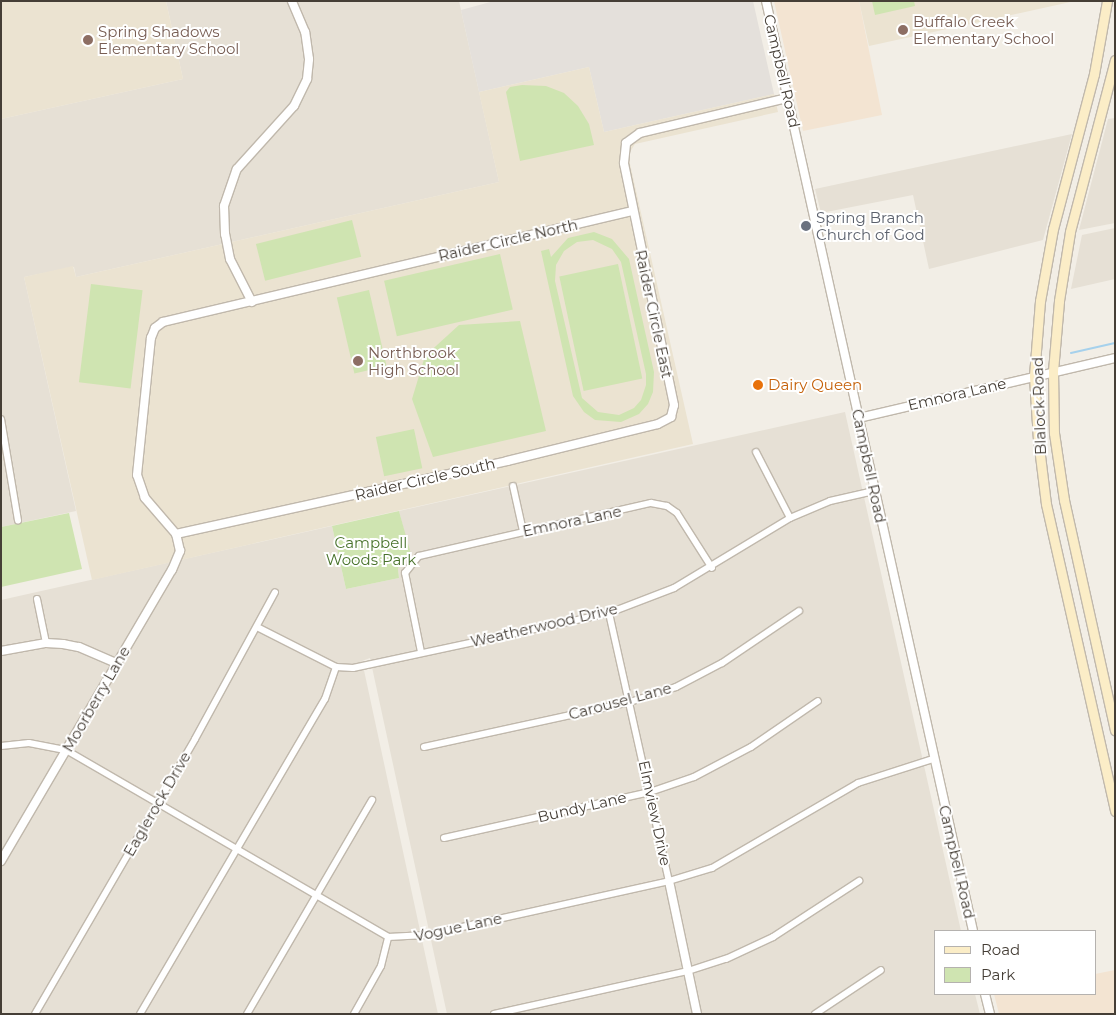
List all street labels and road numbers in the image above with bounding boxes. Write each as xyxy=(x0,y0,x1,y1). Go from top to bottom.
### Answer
street label: Campbell Road xyxy=(760,13,804,129)
street label: Raider Circle North xyxy=(436,215,580,265)
street label: Raider Circle East xyxy=(632,248,676,380)
street label: Blalock Road xyxy=(1028,357,1050,455)
street label: Emnora Lane xyxy=(906,374,1008,414)
street label: Campbell Road xyxy=(848,407,890,525)
street label: Raider Circle South xyxy=(353,454,497,504)
street label: Emnora Lane xyxy=(521,502,623,540)
street label: Weatherwood Drive xyxy=(469,599,619,651)
street label: Moorberry Lane xyxy=(58,643,134,755)
street label: Carousel Lane xyxy=(567,679,673,723)
street label: Eaglerock Drive xyxy=(120,748,194,860)
street label: Elmview Drive xyxy=(635,759,675,867)
street label: Bundy Lane xyxy=(536,788,628,826)
street label: Campbell Road xyxy=(935,804,979,920)
street label: Vogue Lane xyxy=(412,909,504,945)

